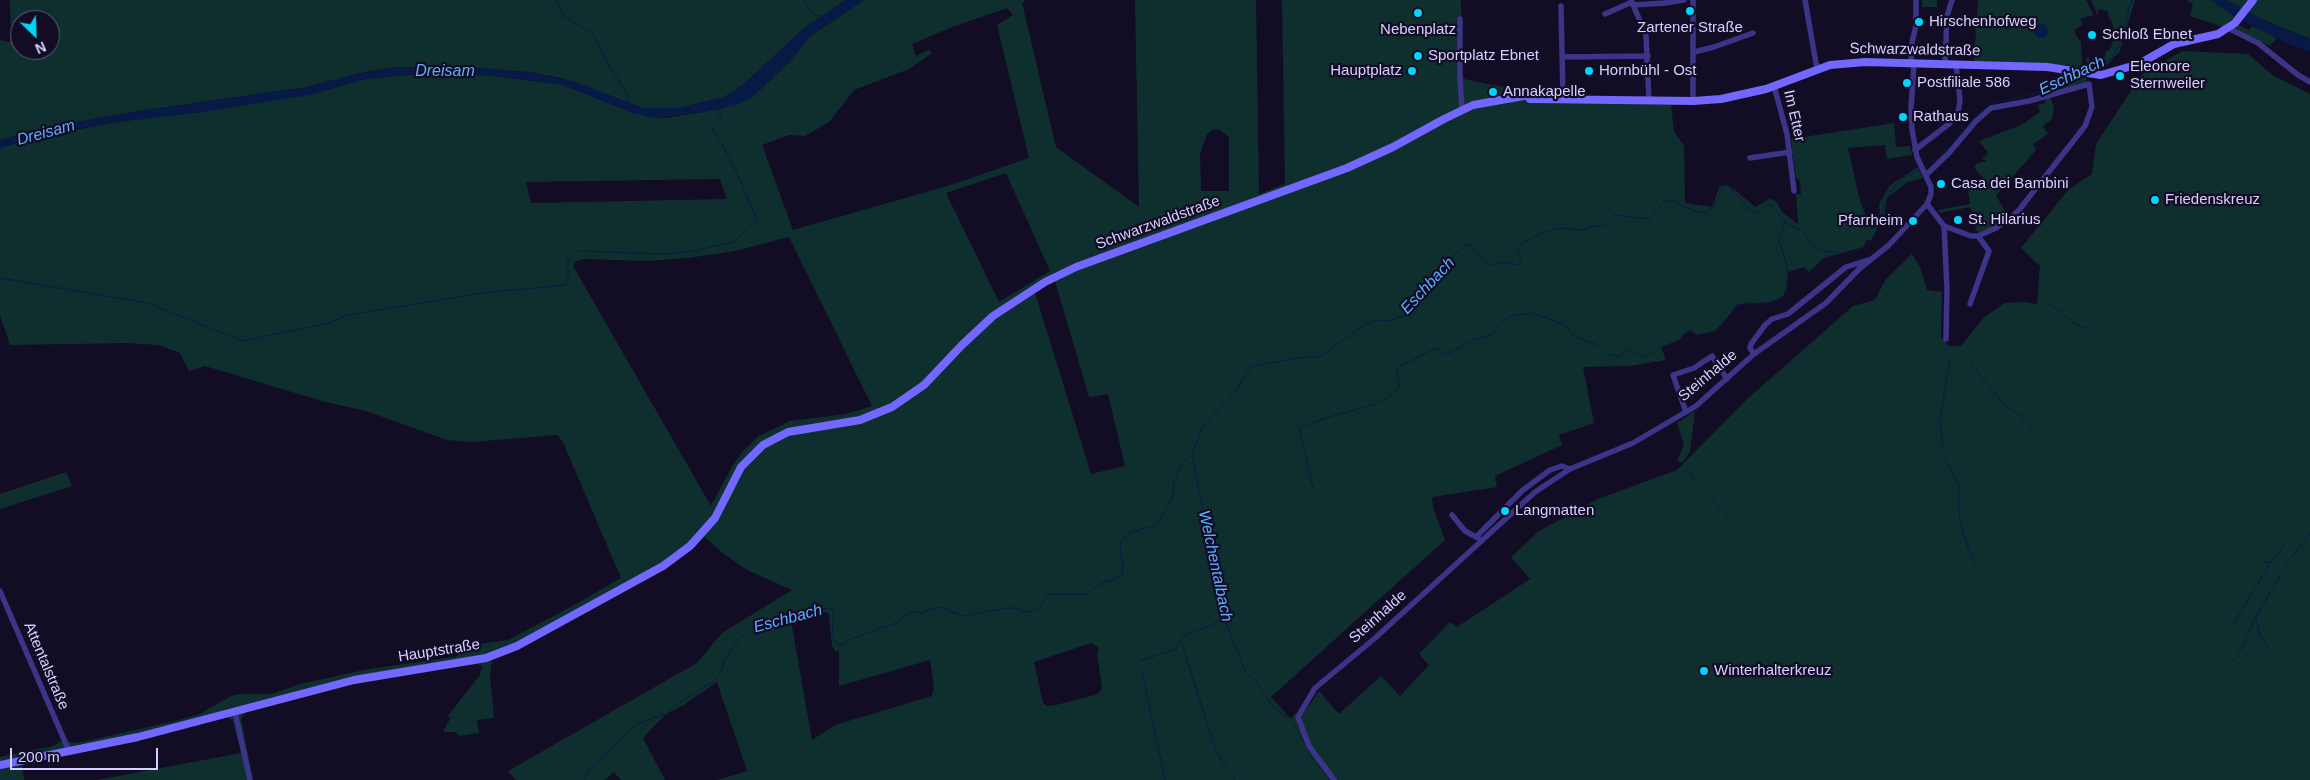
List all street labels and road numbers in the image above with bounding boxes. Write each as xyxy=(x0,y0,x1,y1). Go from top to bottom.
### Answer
street label: Schwarzwaldstraße xyxy=(1849,40,1981,60)
street label: Im Etter xyxy=(1779,88,1809,144)
street label: Schwarzwaldstraße xyxy=(1093,192,1223,254)
street label: Steinhalde xyxy=(1675,346,1741,406)
street label: Steinhalde xyxy=(1346,587,1410,647)
street label: Attentalstraße xyxy=(19,620,73,712)
street label: Hauptstraße xyxy=(397,636,481,666)

